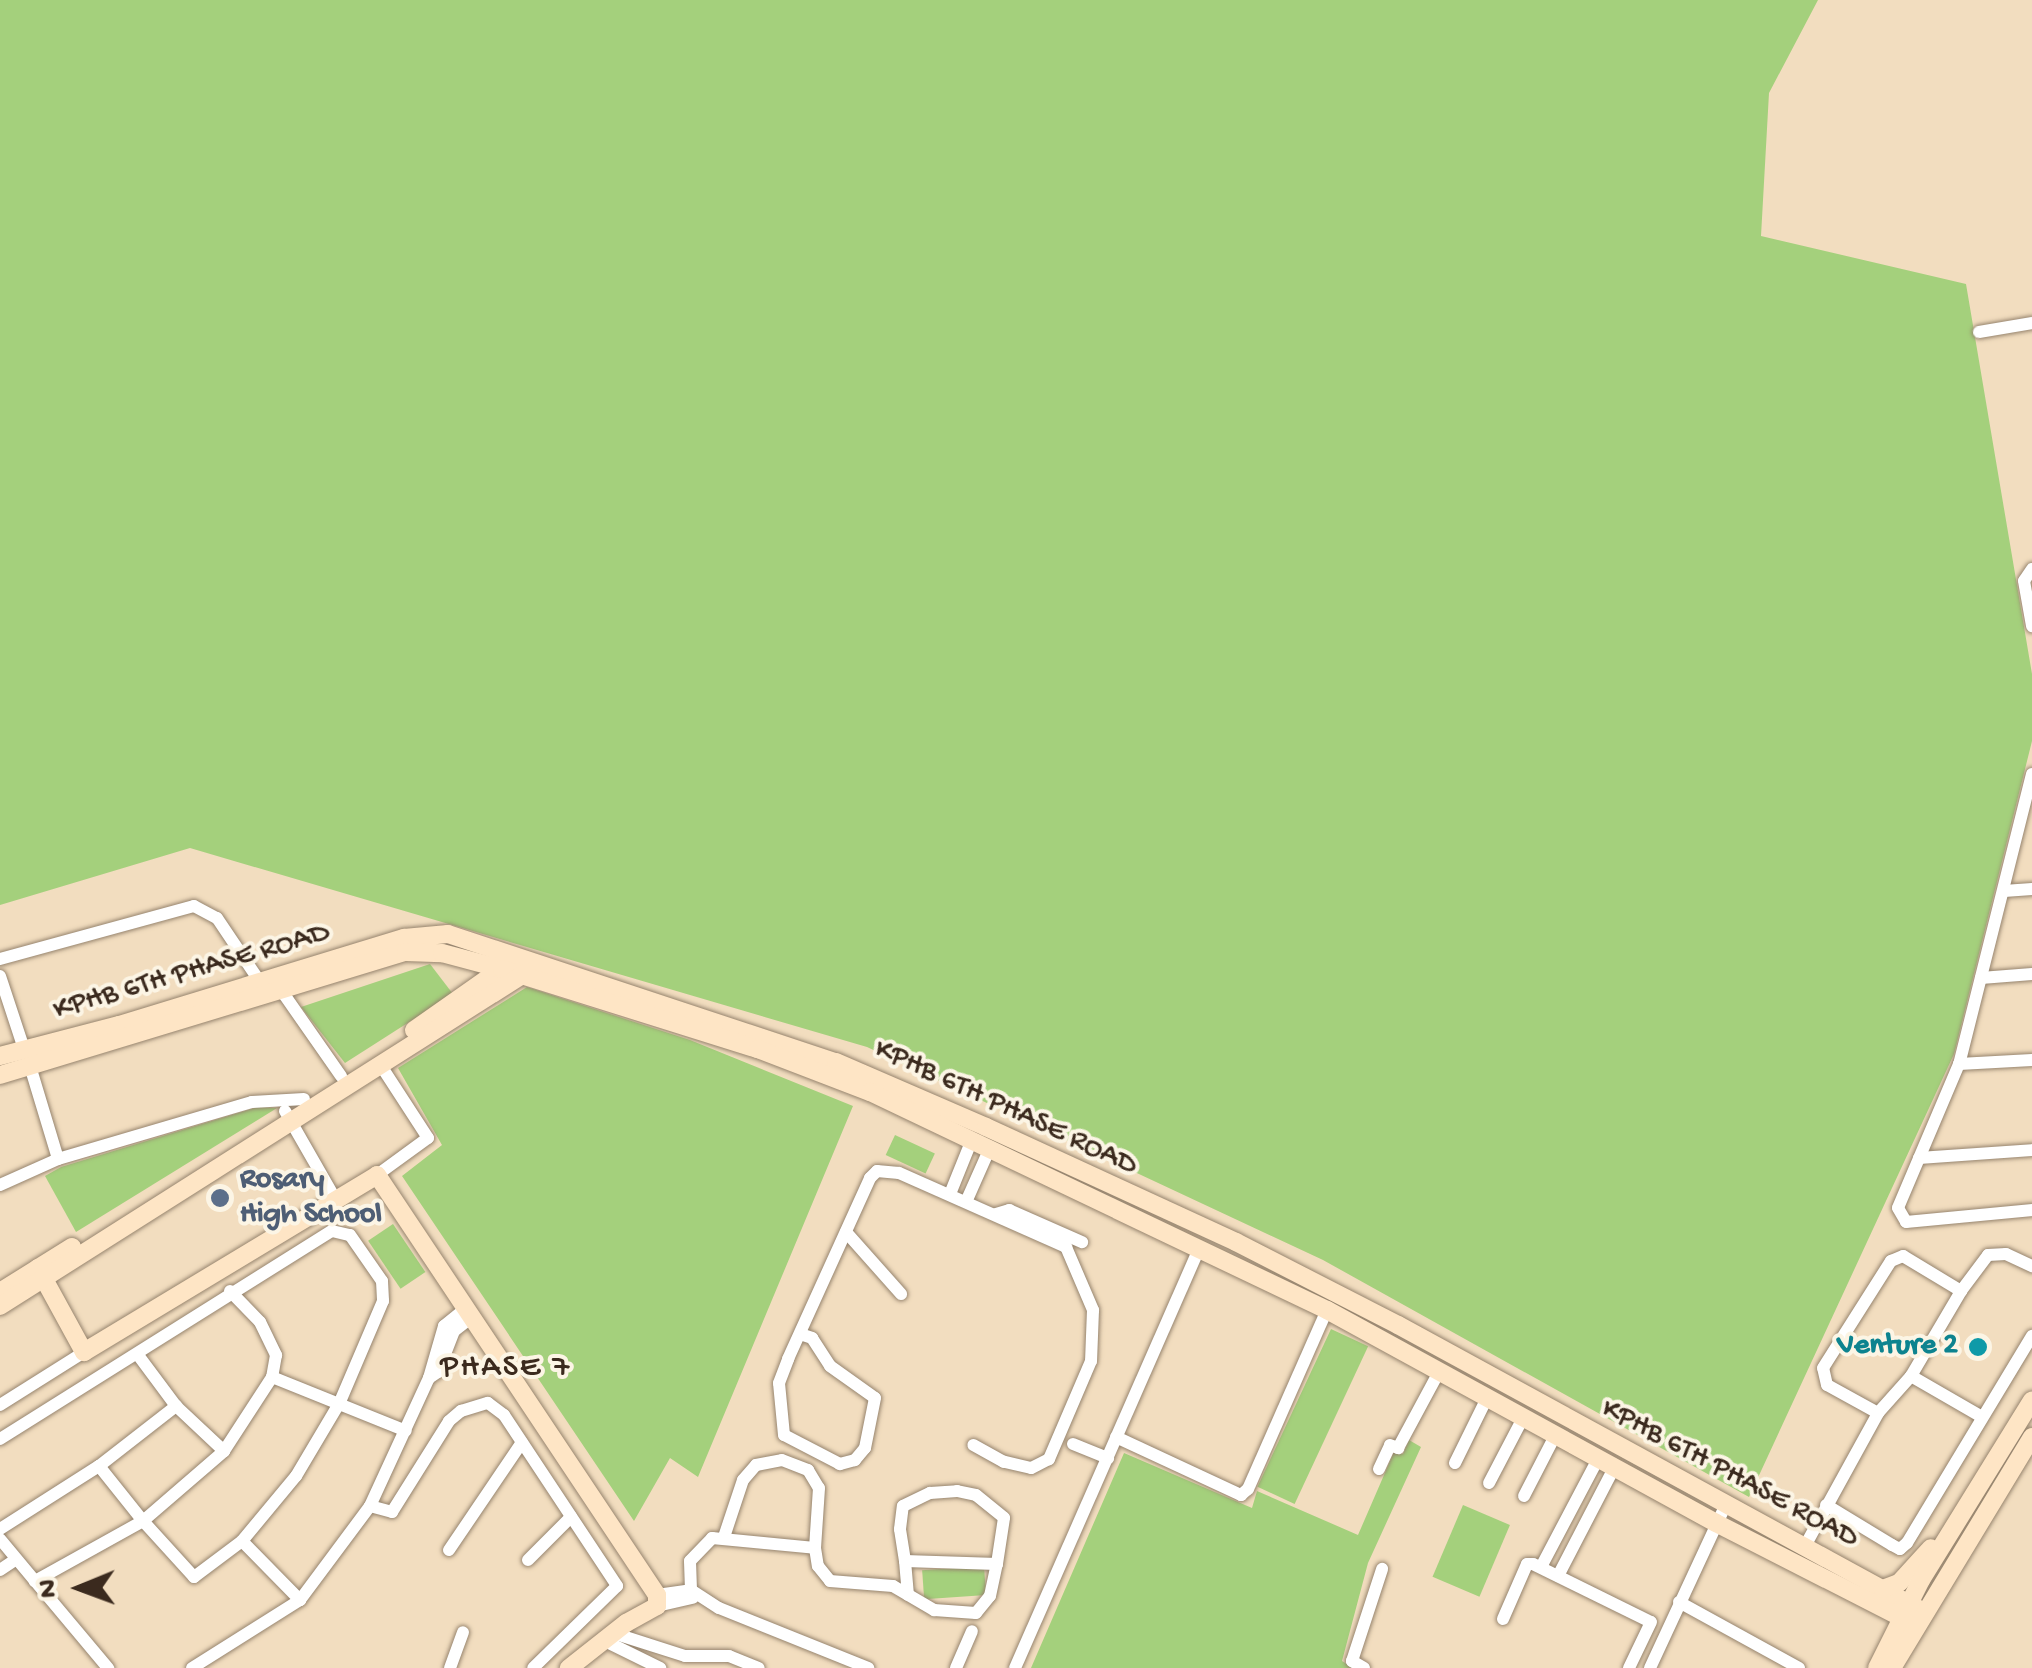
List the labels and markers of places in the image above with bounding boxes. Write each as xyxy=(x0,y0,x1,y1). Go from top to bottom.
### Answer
place label: Rosary High School xyxy=(240,1163,382,1234)
marker: Rosary High School xyxy=(209,1187,231,1209)
place label: Venture 2 xyxy=(1837,1329,1958,1365)
marker: Venture 2 xyxy=(1967,1336,1989,1358)

